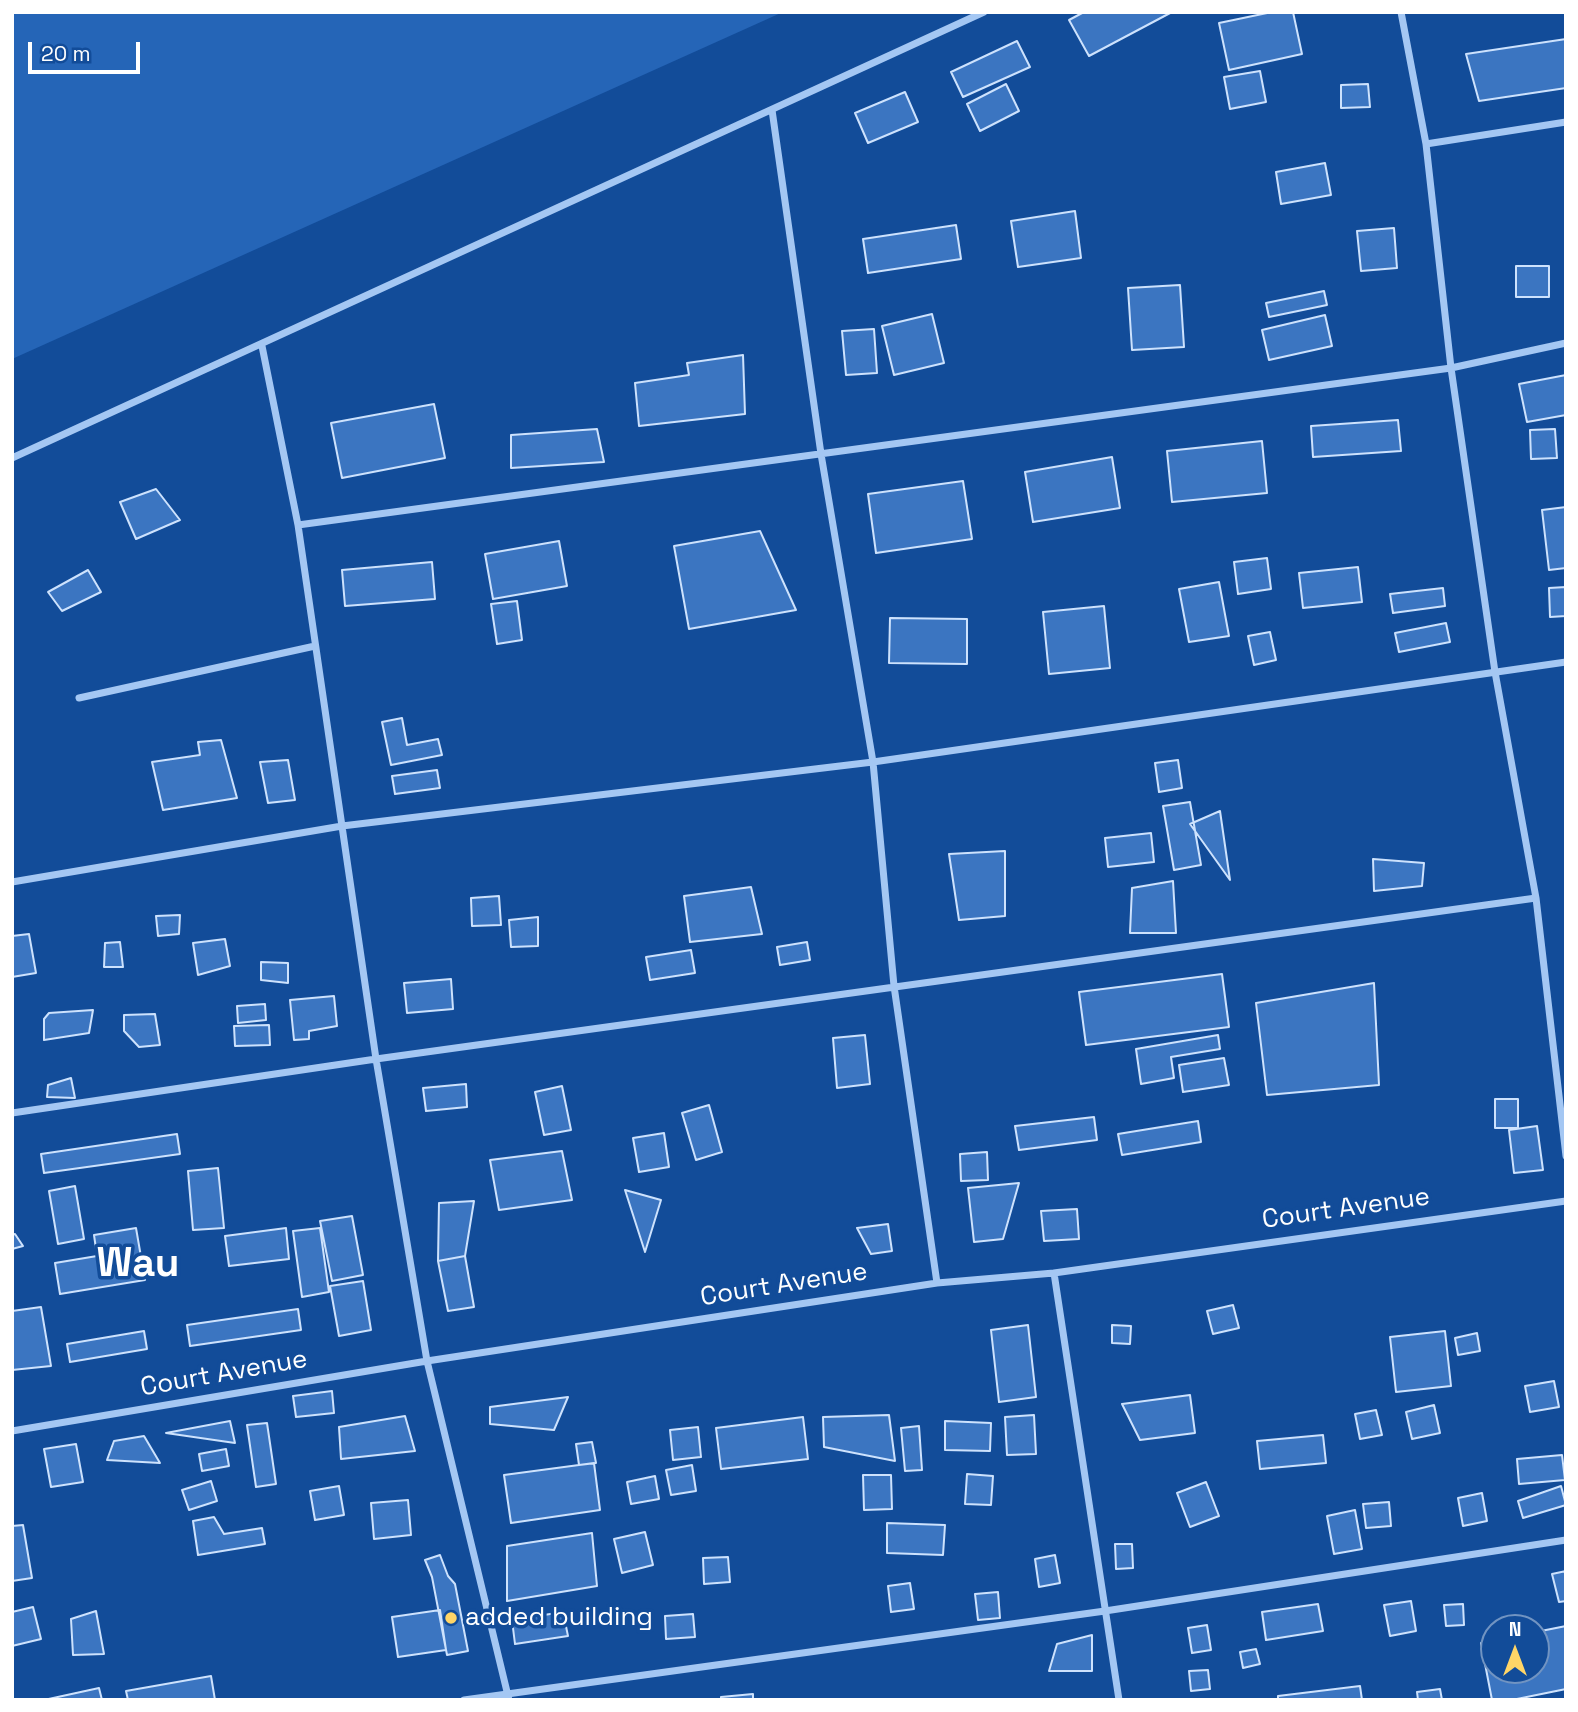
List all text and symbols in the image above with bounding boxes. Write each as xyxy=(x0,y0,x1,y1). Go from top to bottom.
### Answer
scale bar xyxy=(32,28,144,72)
text: 20 m xyxy=(41,40,91,67)
street label: Court Avenue xyxy=(1260,1182,1432,1236)
district label: Wau xyxy=(97,1241,179,1289)
street label: Court Avenue xyxy=(698,1256,870,1314)
street label: Court Avenue xyxy=(138,1344,310,1404)
place label: added building xyxy=(465,1602,653,1634)
marker: added building xyxy=(443,1610,459,1626)
north arrow xyxy=(1480,1614,1550,1684)
text: N xyxy=(1509,1617,1521,1642)

